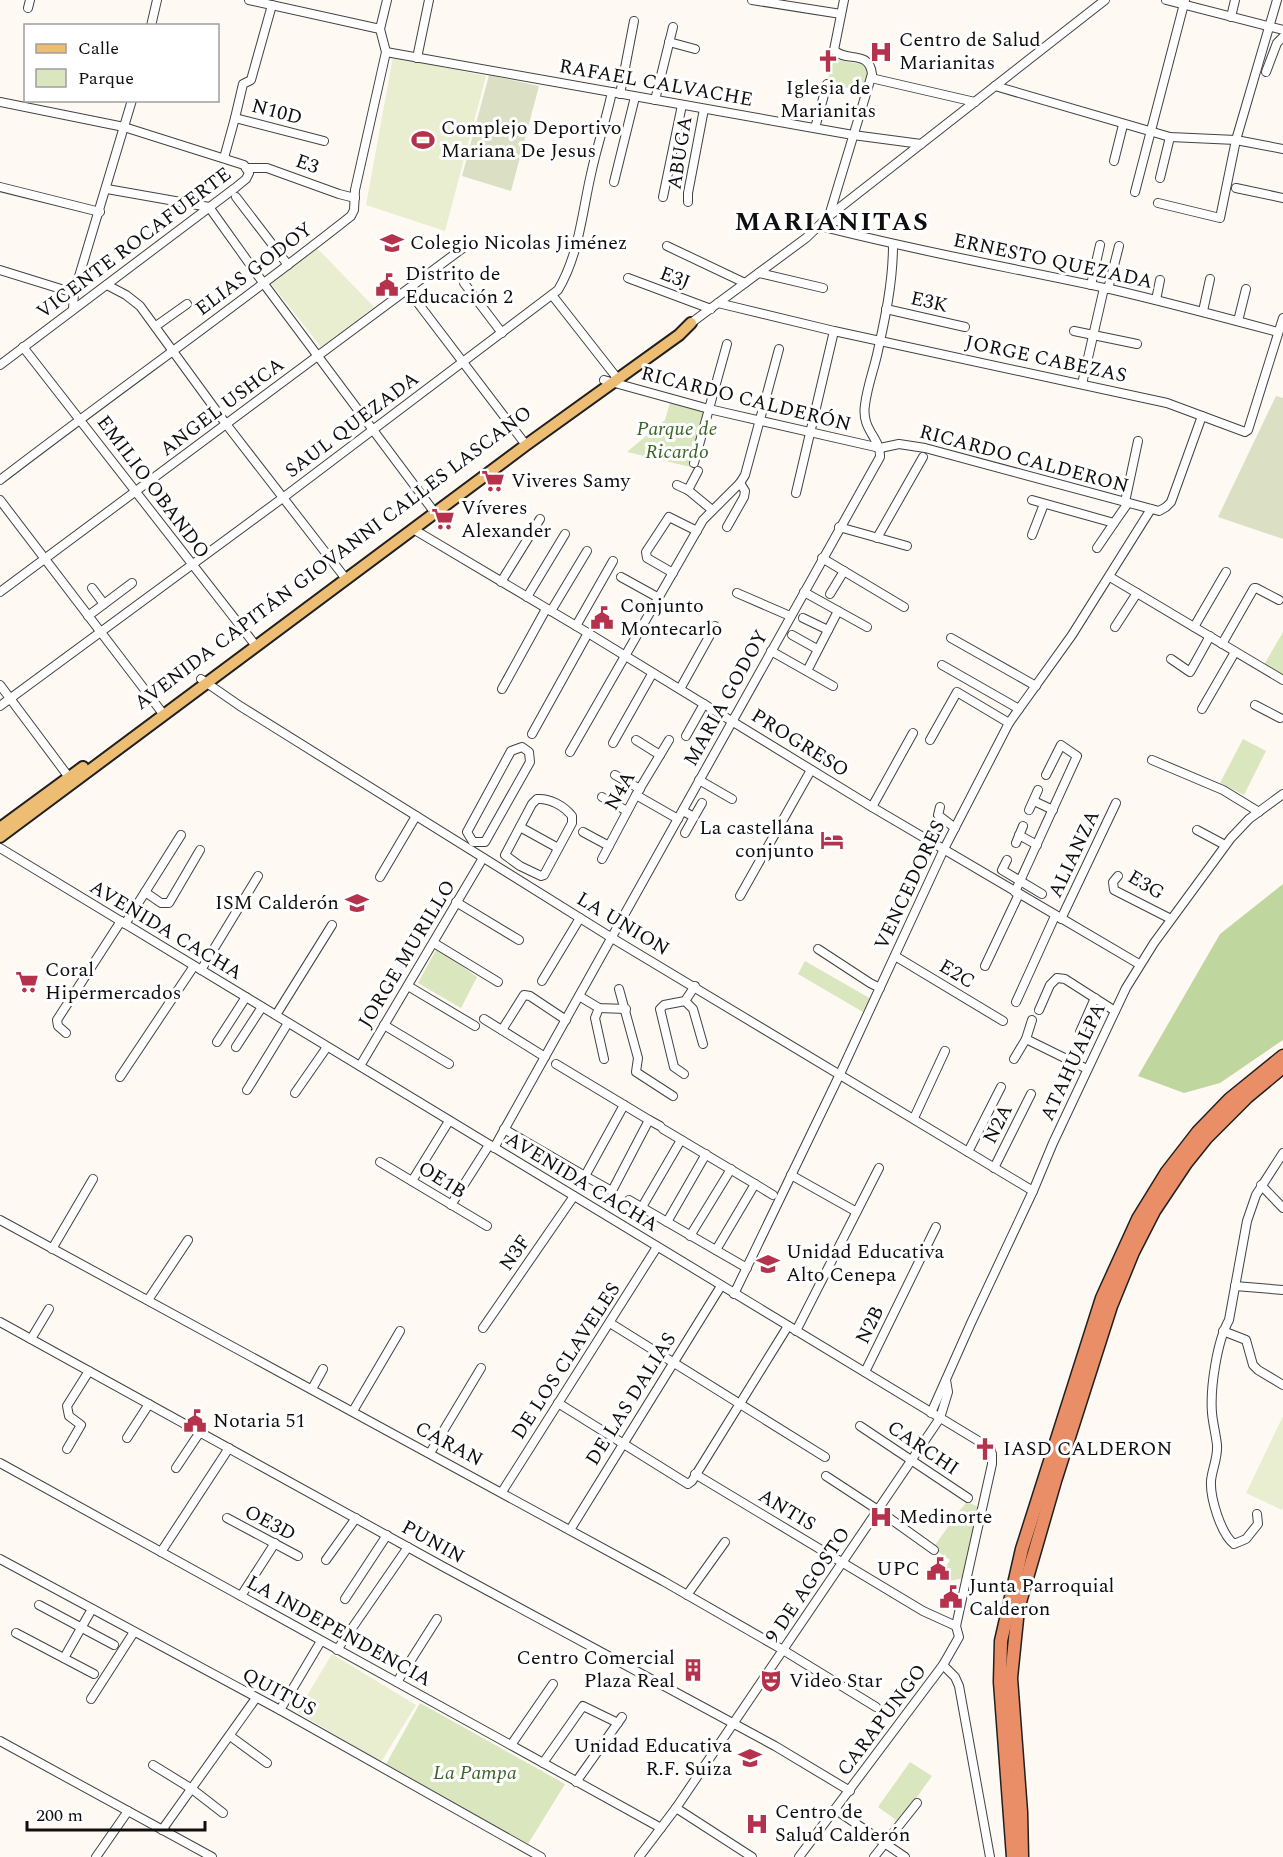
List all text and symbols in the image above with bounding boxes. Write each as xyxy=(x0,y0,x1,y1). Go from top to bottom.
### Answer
legend xyxy=(24,24,219,102)
place label: Centro de Salud Marianitas xyxy=(899,25,1041,78)
text: Calle xyxy=(78,35,119,62)
hospital icon: Centro de Salud Marianitas xyxy=(868,39,894,65)
church icon: Iglesia de Marianitas xyxy=(815,48,841,74)
street label: RAFAEL CALVACHE xyxy=(557,51,755,115)
text: Parque xyxy=(78,65,134,92)
place label: Iglesia de Marianitas xyxy=(780,73,876,126)
street label: N10D xyxy=(248,91,306,133)
place label: Complejo Deportivo Mariana De Jesus xyxy=(441,113,622,166)
street label: ABUGA xyxy=(659,114,701,192)
sports icon: Complejo Deportivo Mariana De Jesus xyxy=(410,127,436,153)
street label: E3 xyxy=(291,146,323,182)
street label: VICENTE ROCAFUERTE xyxy=(30,160,238,326)
district label: MARIANITAS xyxy=(735,202,929,242)
street label: ELIAS GODOY xyxy=(189,215,319,323)
street label: ERNESTO QUEZADA xyxy=(950,225,1156,297)
place label: Colegio Nicolas Jiménez xyxy=(410,228,627,258)
school or university icon: Colegio Nicolas Jiménez xyxy=(379,230,405,256)
street label: E3J xyxy=(655,258,695,298)
place label: Distrito de Educación 2 xyxy=(405,259,513,312)
public building icon: Distrito de Educación 2 xyxy=(374,272,400,298)
street label: E3K xyxy=(907,283,951,321)
street label: JORGE CABEZAS xyxy=(962,327,1130,391)
street label: ANGEL USHCA xyxy=(153,350,291,464)
street label: RICARDO CALDERÓN xyxy=(638,358,854,440)
street label: SAUL QUEZADA xyxy=(279,364,425,486)
street label: AVENIDA CAPITÁN GIOVANNI CALLES LASCANO xyxy=(128,398,538,718)
street label: EMILIO OBANDO xyxy=(89,409,217,565)
park label: Parque de Ricardo xyxy=(637,414,718,467)
street label: RICARDO CALDERON xyxy=(916,417,1132,501)
place label: Viveres Samy xyxy=(511,466,631,496)
supermarket icon: Viveres Samy xyxy=(480,468,506,494)
place label: Víveres Alexander xyxy=(461,493,551,546)
supermarket icon: Víveres Alexander xyxy=(430,506,456,532)
place label: Conjunto Montecarlo xyxy=(620,591,722,644)
public building icon: Conjunto Montecarlo xyxy=(589,605,615,631)
street label: MARIA GODOY xyxy=(676,624,776,772)
street label: PROGRESO xyxy=(745,701,855,785)
street label: N4A xyxy=(597,766,643,816)
street label: ALIANZA xyxy=(1041,805,1107,903)
place label: La castellana conjunto xyxy=(699,813,814,866)
street label: VENCEDORES xyxy=(867,815,953,955)
hotel icon: La castellana conjunto xyxy=(819,827,845,853)
street label: E3G xyxy=(1122,862,1170,908)
street label: AVENIDA CACHA xyxy=(84,872,248,988)
street label: JORGE MURILLO xyxy=(351,874,463,1034)
street label: LA UNION xyxy=(571,884,675,964)
place label: ISM Calderón xyxy=(215,888,339,918)
school or university icon: ISM Calderón xyxy=(344,890,370,916)
street label: E2C xyxy=(933,951,981,997)
place label: Coral Hipermercados xyxy=(45,955,181,1008)
supermarket icon: Coral Hipermercados xyxy=(14,969,40,995)
street label: ATAHUALPA xyxy=(1032,998,1114,1126)
street label: N2A xyxy=(975,1099,1021,1149)
street label: AVENIDA CACHA xyxy=(500,1124,664,1240)
street label: OE1B xyxy=(412,1153,472,1207)
street label: N3F xyxy=(492,1229,538,1277)
place label: Unidad Educativa Alto Cenepa xyxy=(786,1237,944,1290)
school or university icon: Unidad Educativa Alto Cenepa xyxy=(755,1251,781,1277)
street label: DE LOS CLAVELES xyxy=(504,1276,628,1446)
street label: N2B xyxy=(848,1301,892,1349)
street label: DE LAS DALIAS xyxy=(578,1327,684,1471)
place label: Notaria 51 xyxy=(213,1406,306,1436)
public building icon: Notaria 51 xyxy=(182,1408,208,1434)
street label: CARCHI xyxy=(881,1413,965,1483)
street label: CARAN xyxy=(410,1414,488,1474)
place label: IASD CALDERON xyxy=(1003,1434,1172,1464)
church icon: IASD CALDERON xyxy=(972,1436,998,1462)
street label: ANTIS xyxy=(752,1481,822,1539)
street label: OE3D xyxy=(239,1497,301,1549)
place label: Medinorte xyxy=(899,1502,992,1532)
hospital icon: Medinorte xyxy=(868,1504,894,1530)
street label: PUNIN xyxy=(396,1512,470,1572)
street label: 9 DE AGOSTO xyxy=(758,1521,858,1649)
place label: UPC xyxy=(877,1554,920,1584)
public building icon: UPC xyxy=(925,1556,951,1582)
street label: LA INDEPENDENCIA xyxy=(241,1568,437,1694)
place label: Junta Parroquial Calderon xyxy=(969,1571,1114,1624)
public building icon: Junta Parroquial Calderon xyxy=(938,1584,964,1610)
place label: Centro Comercial Plaza Real xyxy=(517,1643,675,1696)
building icon: Centro Comercial Plaza Real xyxy=(680,1657,706,1683)
street label: CARAPUNGO xyxy=(830,1658,934,1782)
street label: QUITUS xyxy=(237,1660,321,1724)
place label: Video Star xyxy=(789,1666,882,1696)
theatre icon: Video Star xyxy=(758,1668,784,1694)
place label: Unidad Educativa R.F. Suiza xyxy=(574,1731,732,1784)
school or university icon: Unidad Educativa R.F. Suiza xyxy=(737,1745,763,1771)
park label: La Pampa xyxy=(433,1758,517,1788)
scale bar xyxy=(27,1794,206,1832)
place label: Centro de Salud Calderón xyxy=(775,1797,910,1850)
text: 200 m xyxy=(36,1802,83,1829)
hospital icon: Centro de Salud Calderón xyxy=(744,1811,770,1837)

